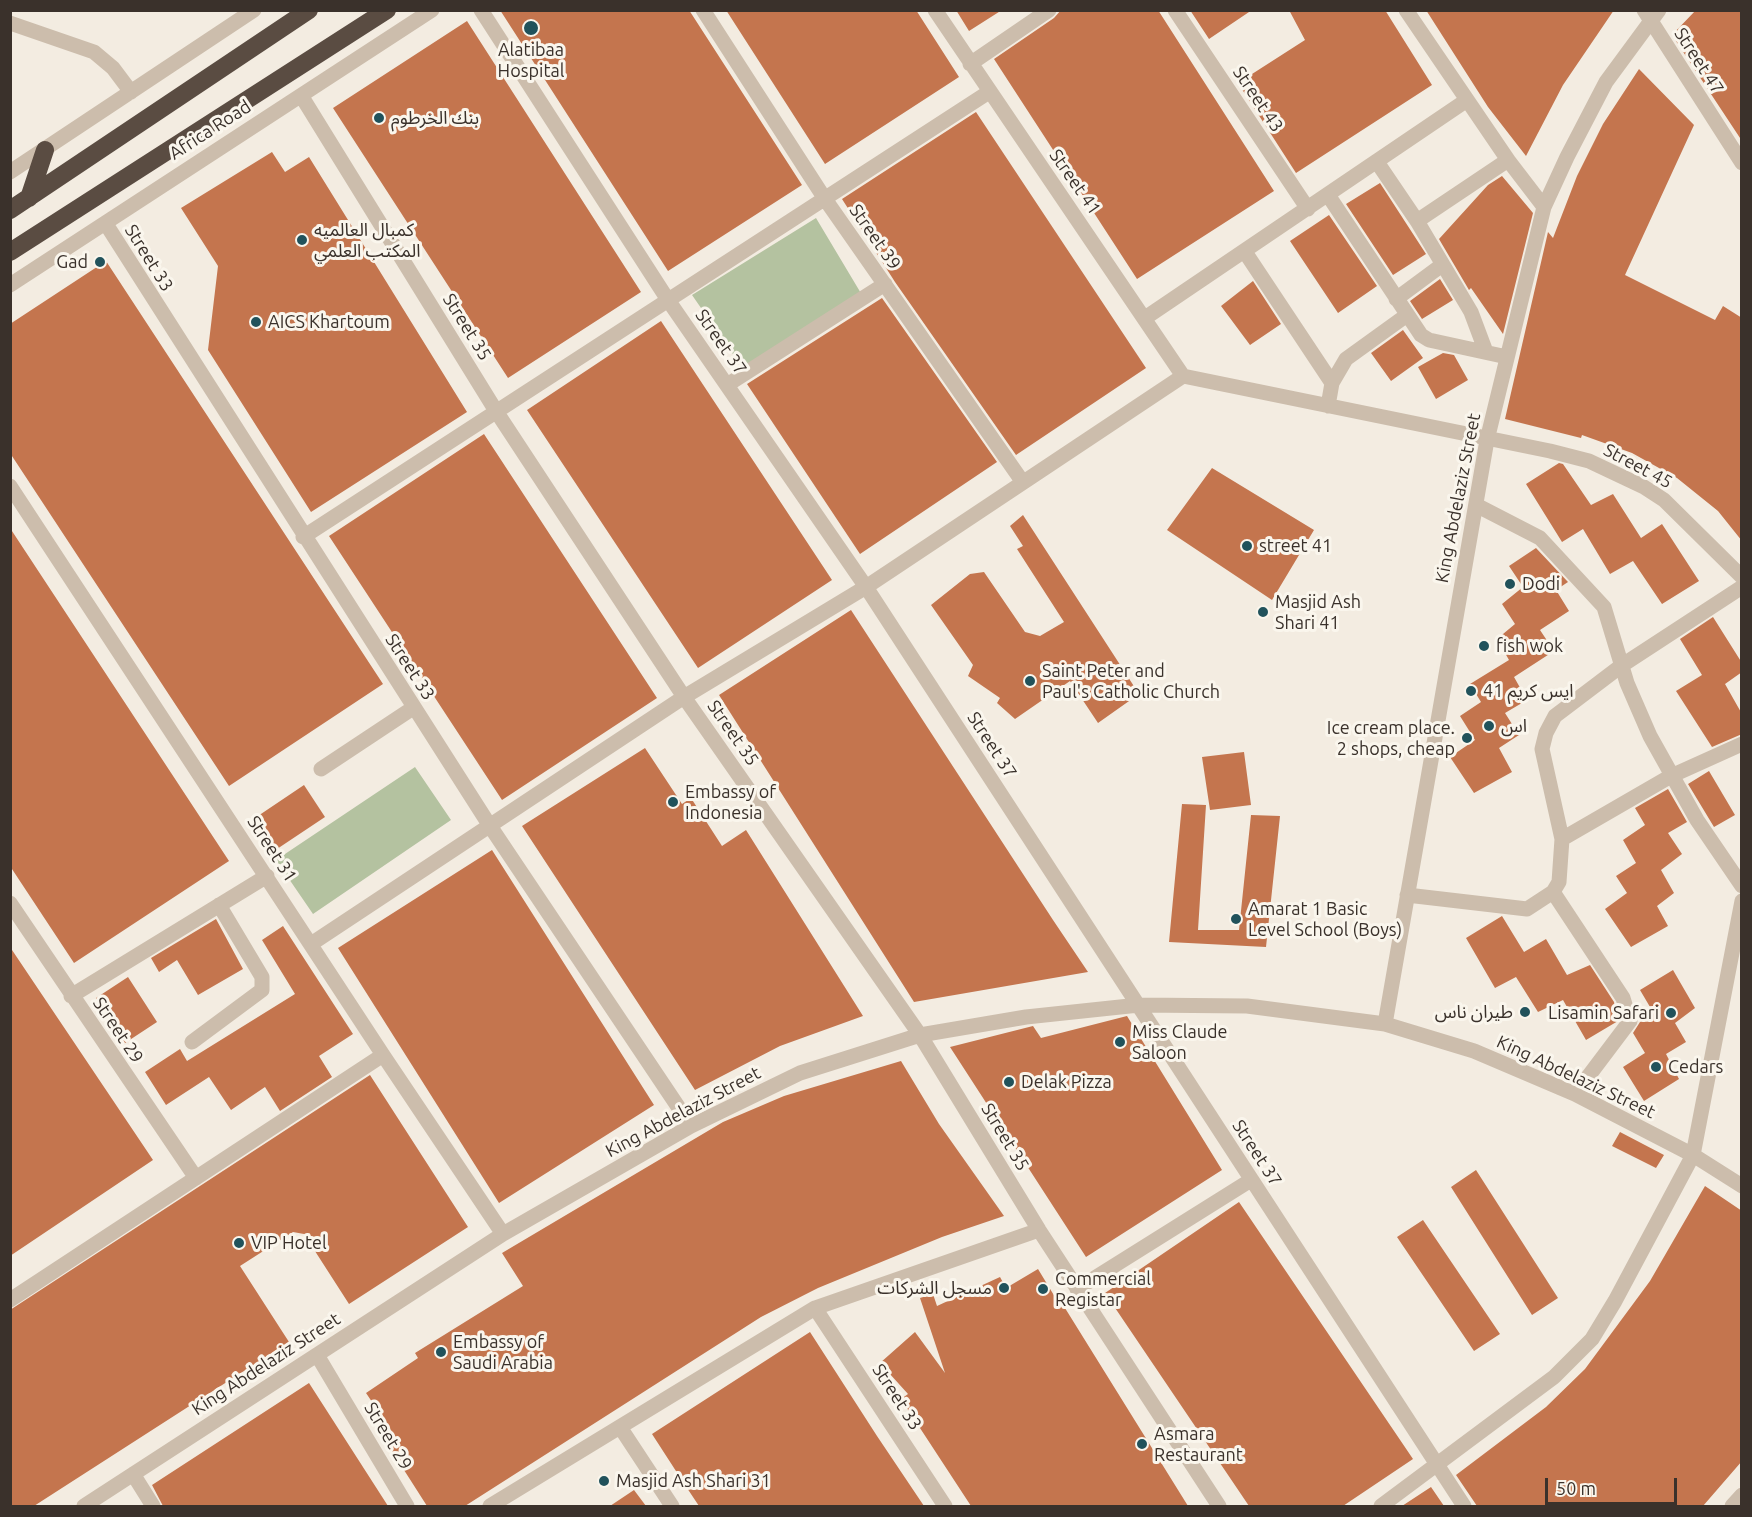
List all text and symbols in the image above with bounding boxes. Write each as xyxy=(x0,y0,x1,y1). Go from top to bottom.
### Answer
marker: Alatibaa Hospital xyxy=(522,19,540,37)
street label: Street 47 xyxy=(1670,24,1728,98)
place label: Alatibaa Hospital xyxy=(498,39,564,82)
street label: Street 43 xyxy=(1228,62,1288,136)
street label: Africa Road xyxy=(165,96,255,164)
place label: بنك الخرطوم xyxy=(391,107,479,129)
marker: بنك الخرطوم xyxy=(372,111,386,125)
street label: Street 41 xyxy=(1045,145,1105,219)
street label: Street 39 xyxy=(845,200,905,274)
place label: كمبال العالميه المكتب العلمي xyxy=(314,219,420,262)
street label: Street 33 xyxy=(120,221,178,295)
marker: كمبال العالميه المكتب العلمي xyxy=(295,233,309,247)
place label: Gad xyxy=(56,251,88,273)
marker: Gad xyxy=(93,255,107,269)
street label: Street 35 xyxy=(438,290,496,364)
street label: Street 37 xyxy=(691,305,751,379)
place label: AICS Khartoum xyxy=(268,311,390,333)
marker: AICS Khartoum xyxy=(249,315,263,329)
street label: King Abdelaziz Street xyxy=(1431,411,1485,585)
street label: Street 45 xyxy=(1600,439,1676,493)
place label: street 41 xyxy=(1259,535,1332,557)
marker: street 41 xyxy=(1240,539,1254,553)
place label: Dodi xyxy=(1522,573,1560,595)
marker: Dodi xyxy=(1503,577,1517,591)
place label: Masjid Ash Shari 41 xyxy=(1275,591,1361,634)
marker: Masjid Ash Shari 41 xyxy=(1256,605,1270,619)
street label: Street 33 xyxy=(381,630,439,704)
place label: fish wok xyxy=(1496,635,1563,657)
marker: fish wok xyxy=(1477,639,1491,653)
place label: Saint Peter and Paul's Catholic Church xyxy=(1042,660,1220,702)
marker: Saint Peter and Paul's Catholic Church xyxy=(1023,674,1037,688)
place label: 41 ايس كريم xyxy=(1483,680,1574,702)
marker: 41 ايس كريم xyxy=(1464,684,1478,698)
street label: Street 35 xyxy=(703,696,763,770)
street label: Street 37 xyxy=(963,708,1021,782)
place label: اس xyxy=(1501,715,1527,737)
place label: Ice cream place. 2 shops, cheap xyxy=(1327,717,1455,760)
marker: اس xyxy=(1482,719,1496,733)
marker: Ice cream place. 2 shops, cheap xyxy=(1460,731,1474,745)
place label: Embassy of Indonesia xyxy=(685,781,776,824)
marker: Embassy of Indonesia xyxy=(666,795,680,809)
street label: Street 31 xyxy=(243,812,301,886)
place label: Amarat 1 Basic Level School (Boys) xyxy=(1248,898,1402,940)
marker: Amarat 1 Basic Level School (Boys) xyxy=(1229,912,1243,926)
street label: Street 29 xyxy=(88,993,148,1067)
place label: طيران ناس xyxy=(1435,1001,1513,1023)
place label: Lisamin Safari xyxy=(1548,1002,1659,1024)
marker: طيران ناس xyxy=(1518,1005,1532,1019)
marker: Lisamin Safari xyxy=(1664,1006,1678,1020)
place label: Miss Claude Saloon xyxy=(1132,1021,1228,1064)
street label: King Abdelaziz Street xyxy=(1493,1031,1659,1123)
marker: Miss Claude Saloon xyxy=(1113,1035,1127,1049)
place label: Cedars xyxy=(1668,1056,1723,1078)
marker: Cedars xyxy=(1649,1060,1663,1074)
street label: King Abdelaziz Street xyxy=(602,1062,764,1162)
place label: Delak Pizza xyxy=(1021,1071,1112,1093)
marker: Delak Pizza xyxy=(1002,1075,1016,1089)
street label: Street 35 xyxy=(977,1099,1033,1175)
street label: Street 37 xyxy=(1228,1116,1286,1190)
place label: VIP Hotel xyxy=(251,1232,327,1254)
marker: VIP Hotel xyxy=(232,1236,246,1250)
place label: Commercial Registar xyxy=(1055,1268,1151,1310)
place label: مسجل الشركات xyxy=(877,1277,992,1299)
marker: مسجل الشركات xyxy=(997,1281,1011,1295)
marker: Commercial Registar xyxy=(1036,1282,1050,1296)
street label: King Abdelaziz Street xyxy=(188,1308,344,1420)
place label: Embassy of Saudi Arabia xyxy=(453,1331,553,1374)
marker: Embassy of Saudi Arabia xyxy=(434,1345,448,1359)
street label: Street 33 xyxy=(868,1360,926,1434)
street label: Street 29 xyxy=(360,1398,416,1474)
place label: Asmara Restaurant xyxy=(1154,1423,1243,1466)
marker: Asmara Restaurant xyxy=(1135,1437,1149,1451)
scale bar xyxy=(1548,1466,1680,1504)
place label: Masjid Ash Shari 31 xyxy=(616,1470,771,1492)
marker: Masjid Ash Shari 31 xyxy=(597,1474,611,1488)
text: 50 m xyxy=(1556,1478,1596,1498)

